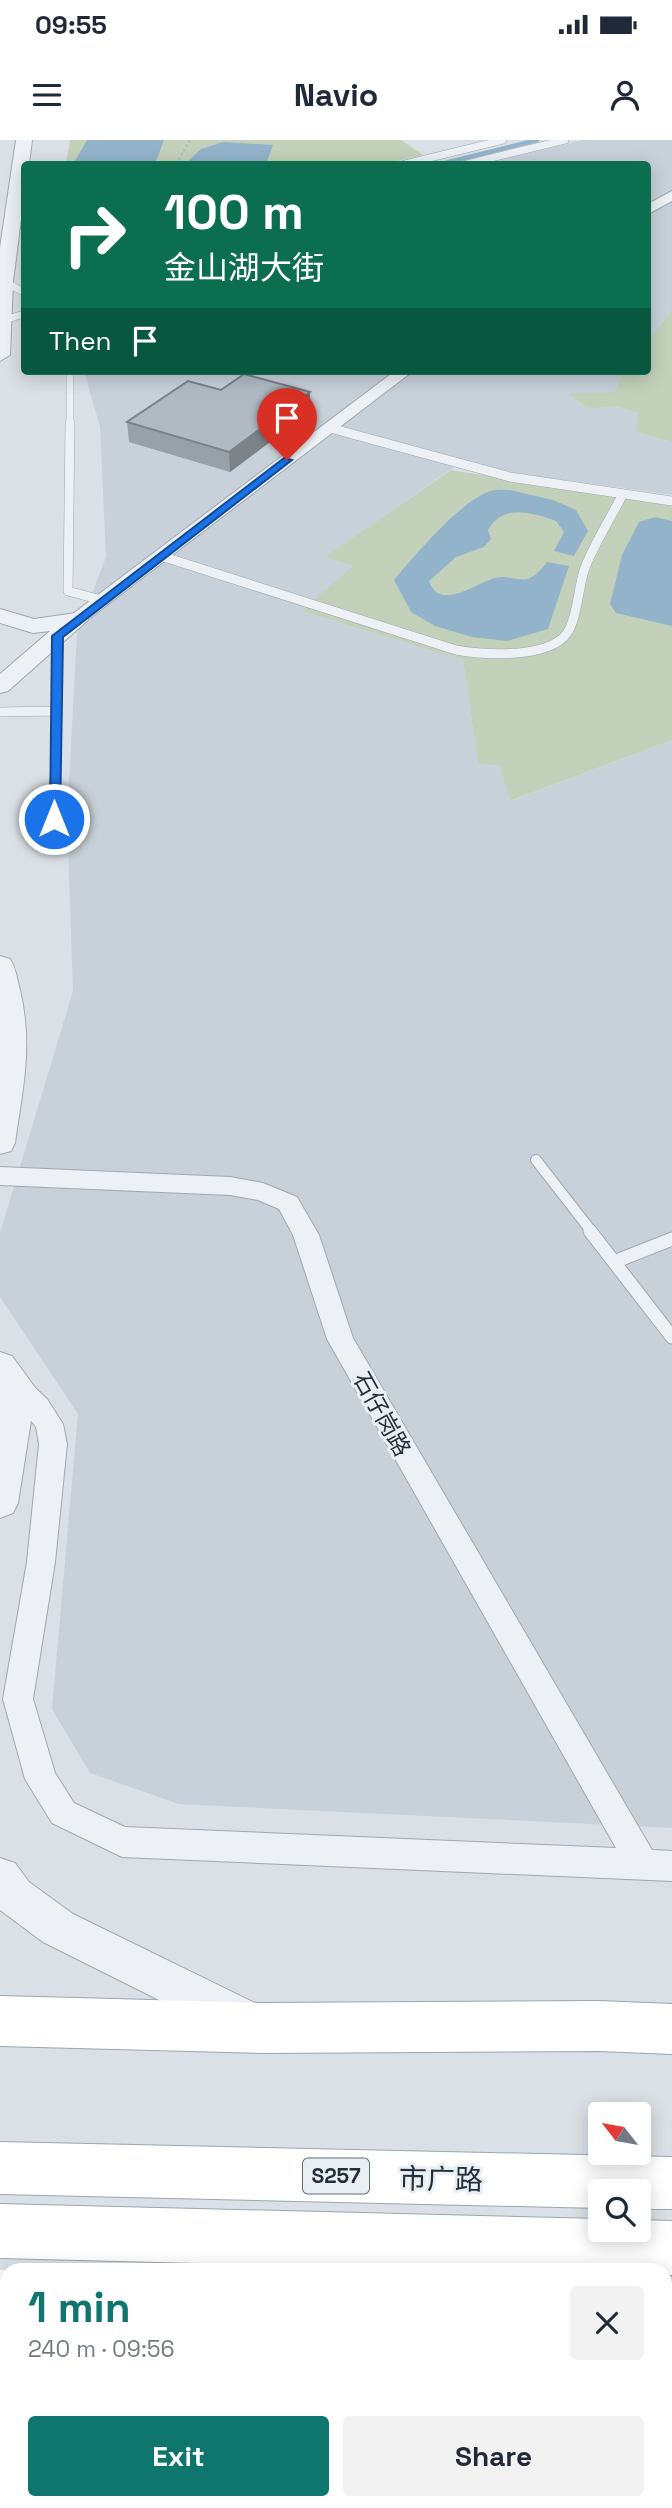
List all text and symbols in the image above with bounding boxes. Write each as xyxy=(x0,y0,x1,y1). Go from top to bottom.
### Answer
text: 09:55 xyxy=(35,8,107,42)
text: Navio xyxy=(294,75,378,115)
icon: menu xyxy=(28,76,66,114)
icon: person xyxy=(606,76,644,114)
text: 100 m xyxy=(164,181,304,243)
icon: right xyxy=(49,189,140,280)
text: 金山湖大街 xyxy=(164,248,324,288)
icon: arrive xyxy=(126,322,164,360)
text: Then xyxy=(49,324,112,358)
pin xyxy=(257,388,317,460)
icon: arrive xyxy=(268,399,306,437)
position arrow xyxy=(17,782,91,856)
street label: 石仔岗路 xyxy=(347,1366,417,1462)
north arrow xyxy=(588,2102,651,2165)
map controls xyxy=(588,2102,651,2242)
road number: S257 xyxy=(303,2158,369,2194)
street label: 市广路 xyxy=(399,2160,483,2198)
button: search xyxy=(588,2179,651,2242)
text: 1 min xyxy=(28,2281,131,2334)
button: close xyxy=(570,2286,644,2360)
text: 240 m · 09:56 xyxy=(28,2334,175,2364)
button: Exit xyxy=(28,2416,329,2496)
button: Share xyxy=(343,2416,644,2496)

